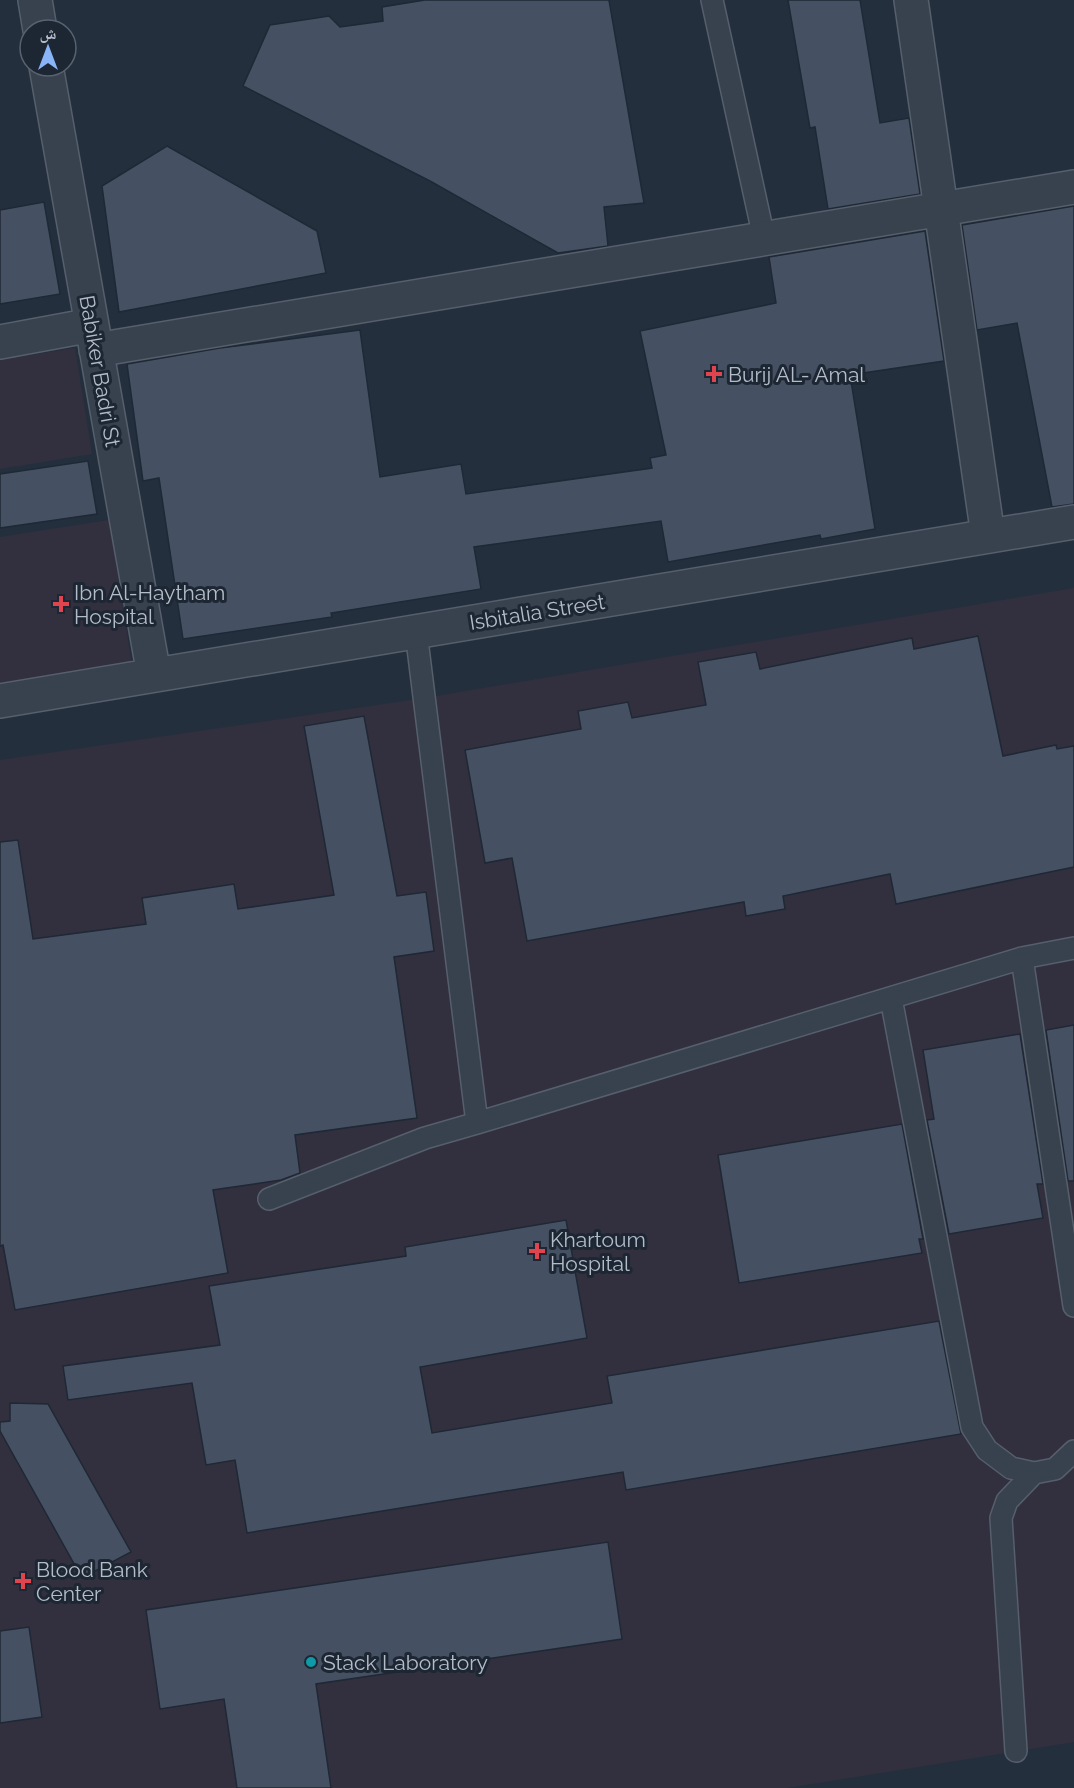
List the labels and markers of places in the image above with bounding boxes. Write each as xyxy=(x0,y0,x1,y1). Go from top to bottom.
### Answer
place label: Burij AL- Amal xyxy=(728,362,865,387)
marker: Burij AL- Amal xyxy=(705,365,723,383)
place label: Ibn Al-Haytham Hospital xyxy=(74,580,225,629)
marker: Ibn Al-Haytham Hospital xyxy=(52,595,70,613)
place label: Khartoum Hospital xyxy=(550,1227,646,1276)
marker: Khartoum Hospital xyxy=(528,1242,546,1260)
place label: Blood Bank Center xyxy=(36,1557,148,1606)
marker: Blood Bank Center xyxy=(14,1572,32,1590)
place label: Stack Laboratory xyxy=(323,1650,488,1675)
marker: Stack Laboratory xyxy=(304,1655,318,1669)

